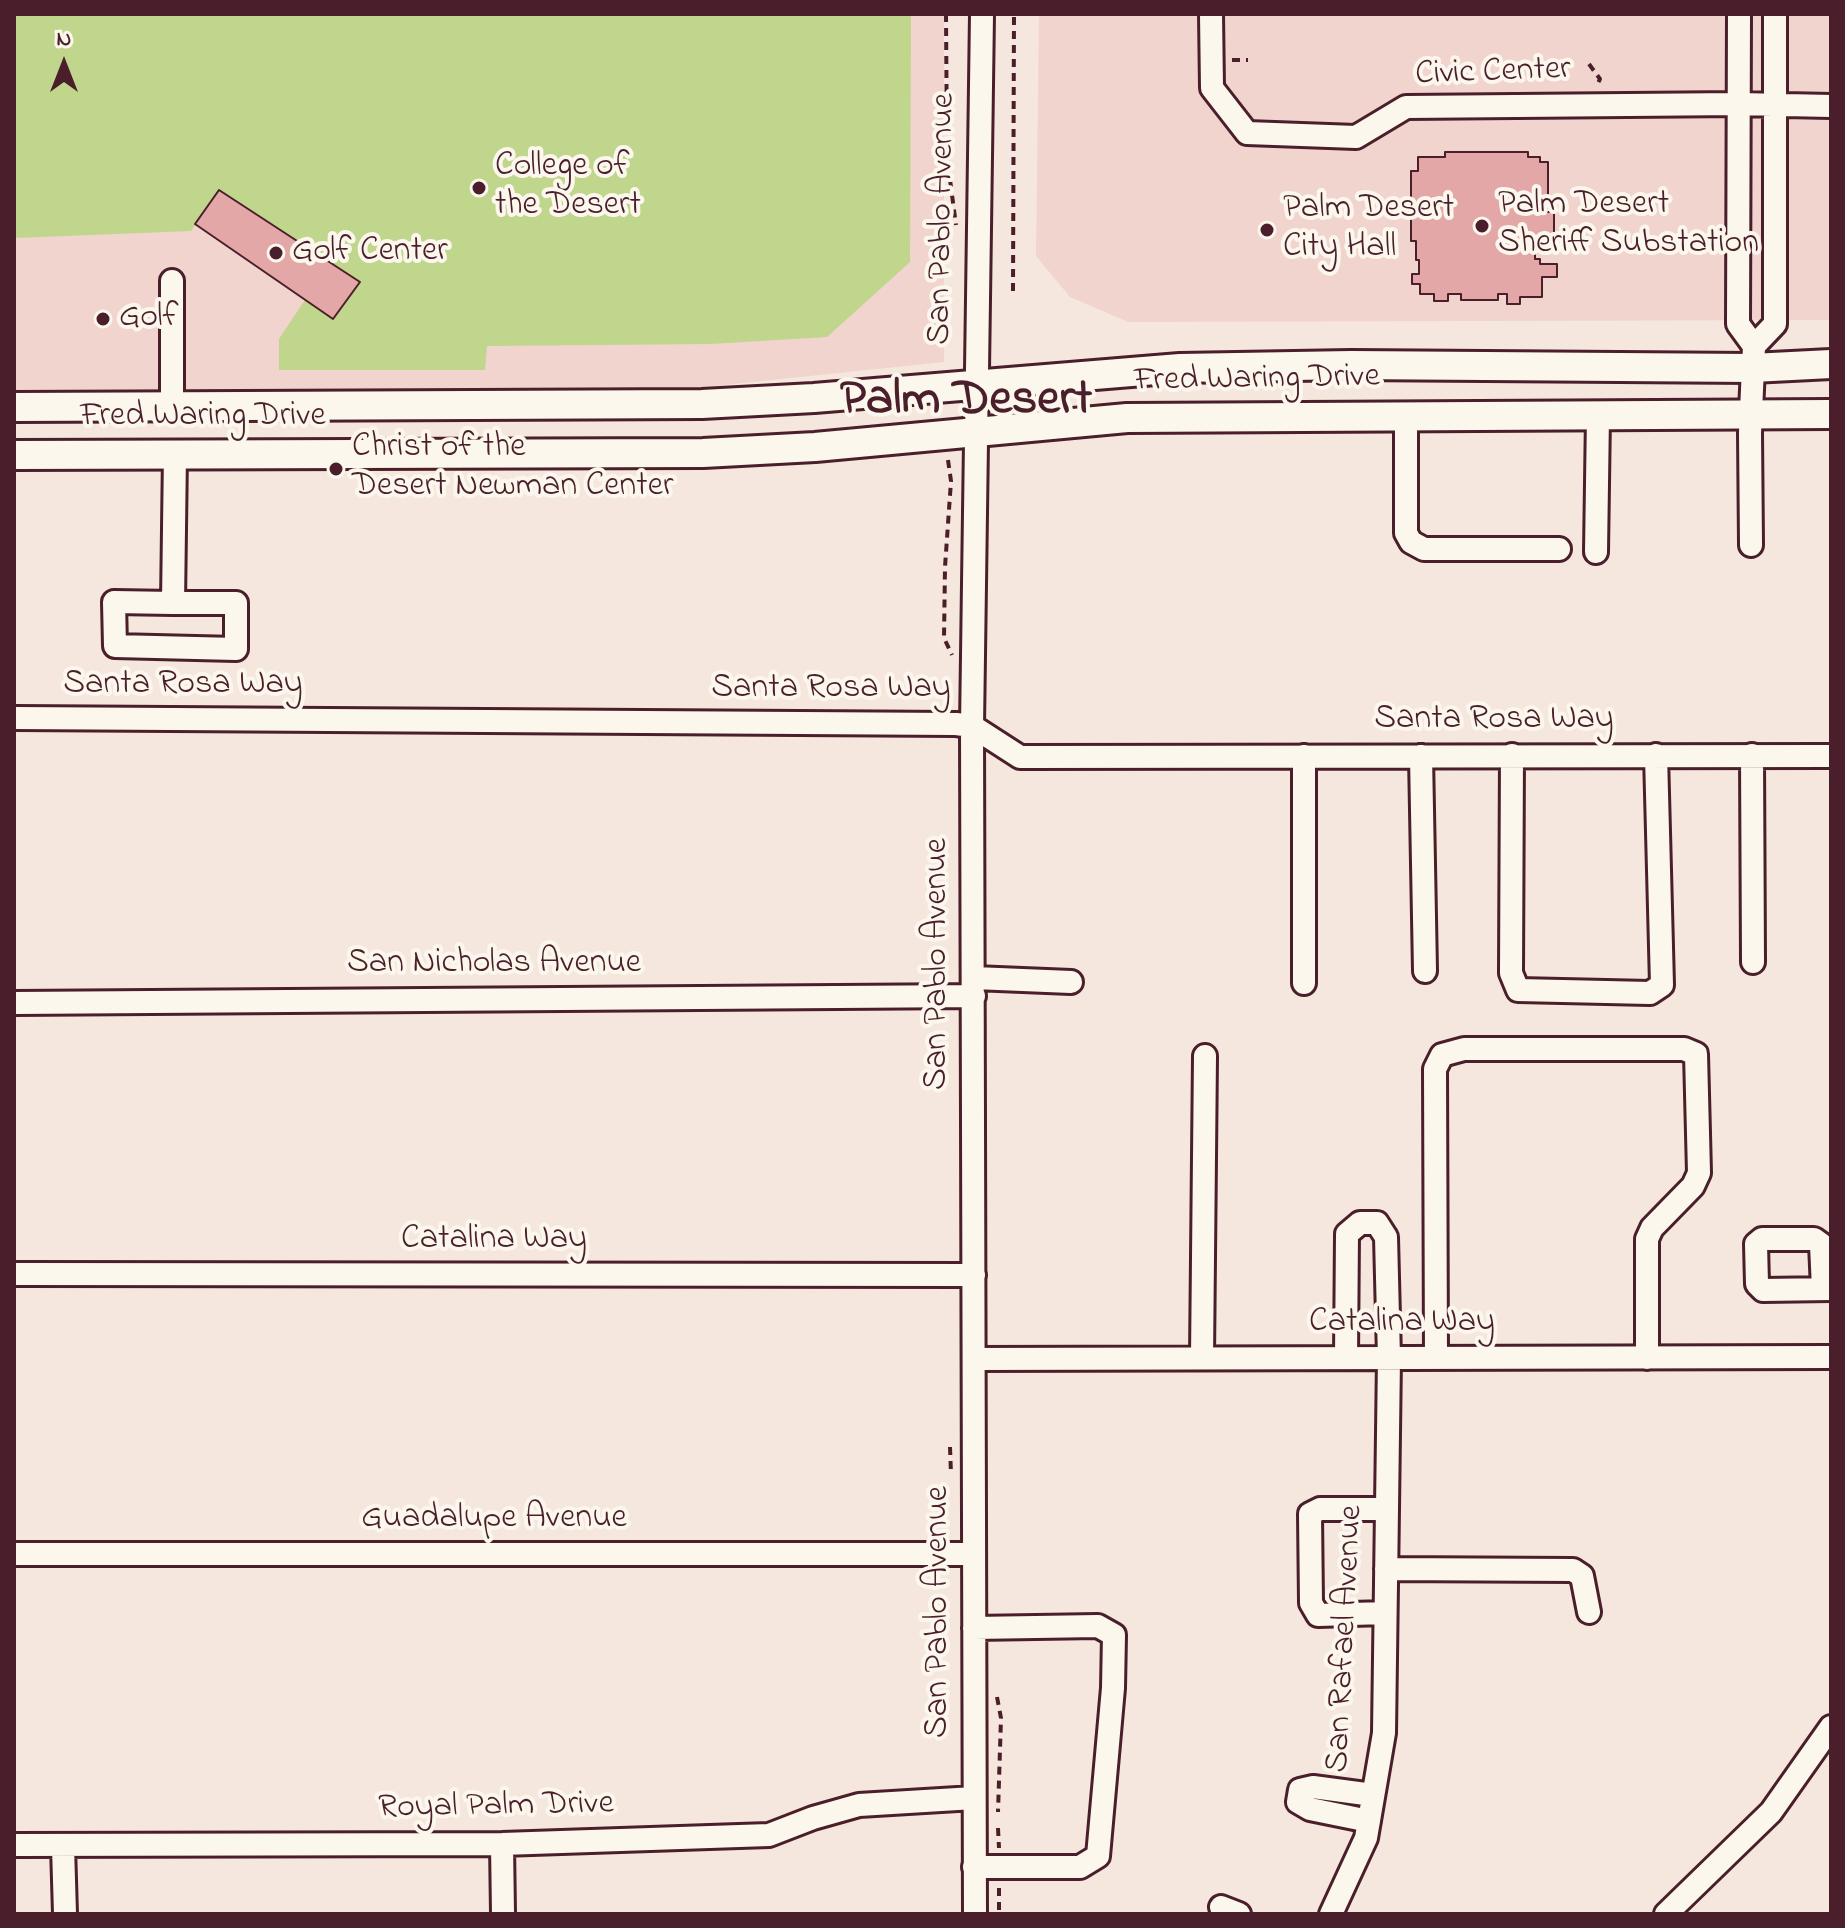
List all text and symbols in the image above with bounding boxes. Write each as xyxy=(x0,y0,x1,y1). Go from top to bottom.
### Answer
north arrow xyxy=(24,24,104,104)
text: N xyxy=(57,24,71,56)
street label: Civic Center xyxy=(1415,51,1571,97)
street label: San Pablo Avenue xyxy=(921,93,967,345)
place label: College of the Desert xyxy=(495,148,641,228)
marker: College of the Desert xyxy=(470,179,488,197)
place label: Palm Desert Sheriff Substation xyxy=(1498,186,1759,266)
place label: Palm Desert City Hall xyxy=(1283,190,1454,270)
marker: Palm Desert Sheriff Substation xyxy=(1473,217,1491,235)
marker: Palm Desert City Hall xyxy=(1258,221,1276,239)
place label: Golf Center xyxy=(292,233,448,273)
marker: Golf Center xyxy=(267,244,285,262)
place label: Golf xyxy=(119,299,178,339)
marker: Golf xyxy=(94,310,112,328)
street label: Fred Waring Drive xyxy=(1134,358,1380,404)
district label: Palm Desert xyxy=(840,374,1092,434)
street label: Fred Waring Drive xyxy=(80,398,326,438)
place label: Christ of the Desert Newman Center xyxy=(352,429,674,508)
marker: Christ of the Desert Newman Center xyxy=(327,460,345,478)
street label: Santa Rosa Way xyxy=(63,666,303,706)
street label: Santa Rosa Way xyxy=(711,670,951,710)
street label: Santa Rosa Way xyxy=(1374,701,1614,741)
street label: San Pablo Avenue xyxy=(919,838,959,1090)
street label: San Nicholas Avenue xyxy=(347,945,641,985)
street label: Catalina Way xyxy=(401,1221,587,1261)
street label: Catalina Way xyxy=(1309,1304,1495,1344)
street label: San Pablo Avenue xyxy=(920,1486,960,1738)
street label: Guadalupe Avenue xyxy=(361,1500,627,1540)
street label: San Rafael Avenue xyxy=(1320,1504,1374,1774)
street label: Royal Palm Drive xyxy=(378,1786,614,1830)

